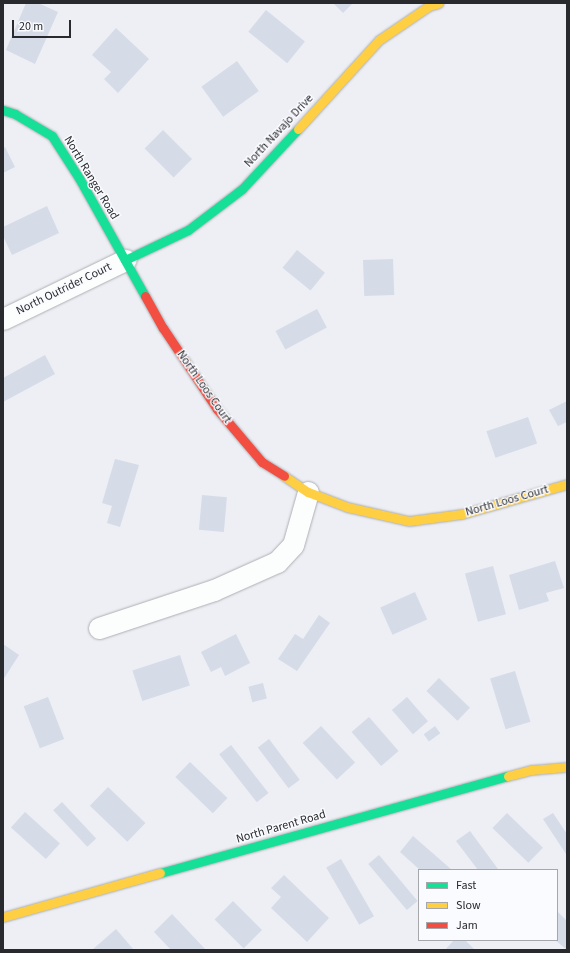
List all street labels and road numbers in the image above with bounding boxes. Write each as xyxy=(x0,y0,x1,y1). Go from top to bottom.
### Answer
street label: North Navajo Drive xyxy=(242,92,316,170)
street label: North Ranger Road xyxy=(60,134,122,222)
street label: North Outrider Court xyxy=(14,260,114,318)
street label: North Loos Court xyxy=(174,348,234,426)
street label: North Loos Court xyxy=(464,482,550,520)
street label: North Parent Road xyxy=(235,807,327,847)

